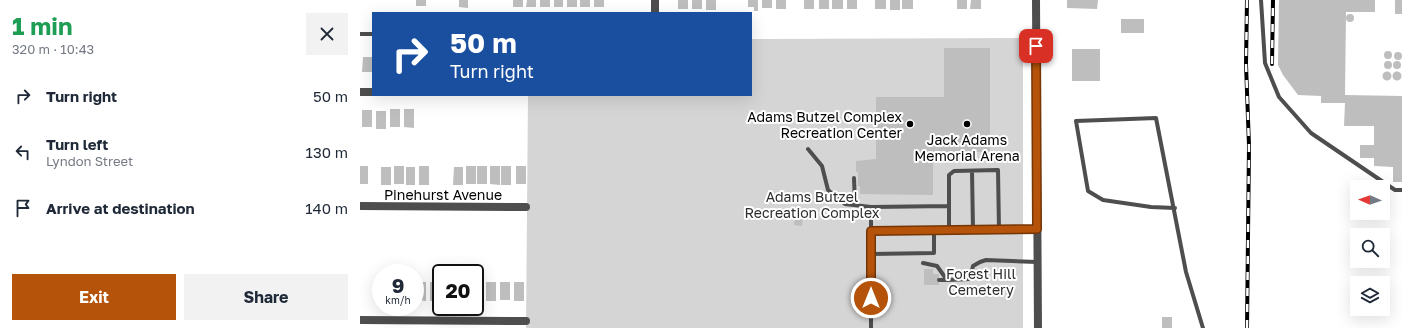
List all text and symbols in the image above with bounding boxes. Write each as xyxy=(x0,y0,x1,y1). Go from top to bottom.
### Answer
text: 1 min xyxy=(12,11,72,40)
button: close xyxy=(306,13,348,55)
text: 50 m xyxy=(450,26,517,59)
icon: right xyxy=(384,28,436,80)
pin xyxy=(1019,29,1053,63)
icon: arrive xyxy=(1025,35,1047,57)
text: 320 m · 10:43 xyxy=(12,41,94,57)
text: Turn right xyxy=(450,60,534,82)
icon: right xyxy=(12,85,34,107)
text: Turn right xyxy=(46,87,117,105)
text: 50 m xyxy=(313,87,348,105)
place label: Adams Butzel Complex Recreation Center xyxy=(747,108,903,141)
marker: Adams Butzel Complex Recreation Center xyxy=(905,119,915,129)
marker: Jack Adams Memorial Arena xyxy=(962,119,972,129)
place label: Jack Adams Memorial Arena xyxy=(914,131,1020,164)
text: Turn left xyxy=(46,135,108,153)
icon: left xyxy=(12,141,34,163)
text: 130 m xyxy=(306,143,348,161)
text: Lyndon Street xyxy=(46,153,133,169)
north arrow xyxy=(1350,180,1390,220)
map controls xyxy=(1350,180,1390,316)
street label: Pinehurst Avenue xyxy=(384,186,502,203)
park label: Adams Butzel Recreation Complex xyxy=(744,188,880,221)
icon: arrive xyxy=(12,197,34,219)
text: Arrive at destination xyxy=(46,199,195,217)
text: 140 m xyxy=(305,199,348,217)
button: search xyxy=(1350,228,1390,268)
speed limit sign: 20 xyxy=(432,264,484,316)
park label: Forest Hill Cemetery xyxy=(946,265,1016,298)
text: 9 xyxy=(392,273,404,297)
button: Exit xyxy=(12,274,176,320)
button: Share xyxy=(184,274,348,320)
button: layers xyxy=(1350,276,1390,316)
position arrow xyxy=(850,277,892,319)
text: km/h xyxy=(385,294,411,306)

